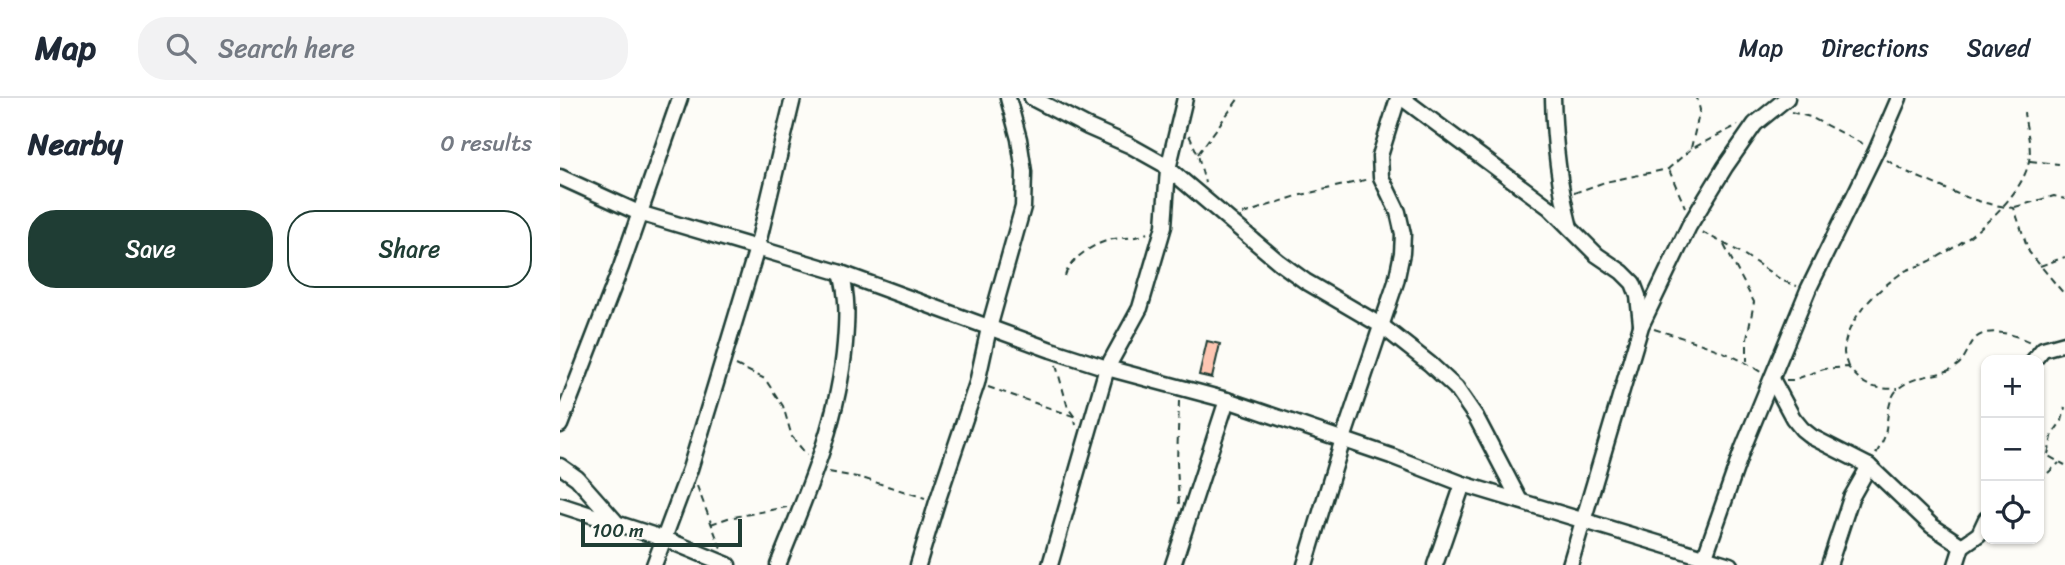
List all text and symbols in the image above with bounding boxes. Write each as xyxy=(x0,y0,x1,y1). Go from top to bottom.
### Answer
search box xyxy=(138,17,628,80)
text: Map xyxy=(35,19,96,77)
text: Search here xyxy=(218,25,355,71)
text: Map xyxy=(1739,27,1783,69)
text: Directions xyxy=(1821,27,1929,69)
text: Saved xyxy=(1967,27,2030,69)
icon: search xyxy=(162,29,200,67)
text: Nearby xyxy=(28,117,123,171)
text: 0 results xyxy=(440,123,532,164)
button: Save xyxy=(28,210,273,288)
button: Share xyxy=(287,210,532,288)
map controls xyxy=(1981,355,2044,544)
button: + xyxy=(1981,355,2044,418)
button: − xyxy=(1981,418,2044,481)
button: locate xyxy=(1981,481,2044,544)
text: 100 m xyxy=(592,514,644,547)
scale bar xyxy=(581,516,742,548)

